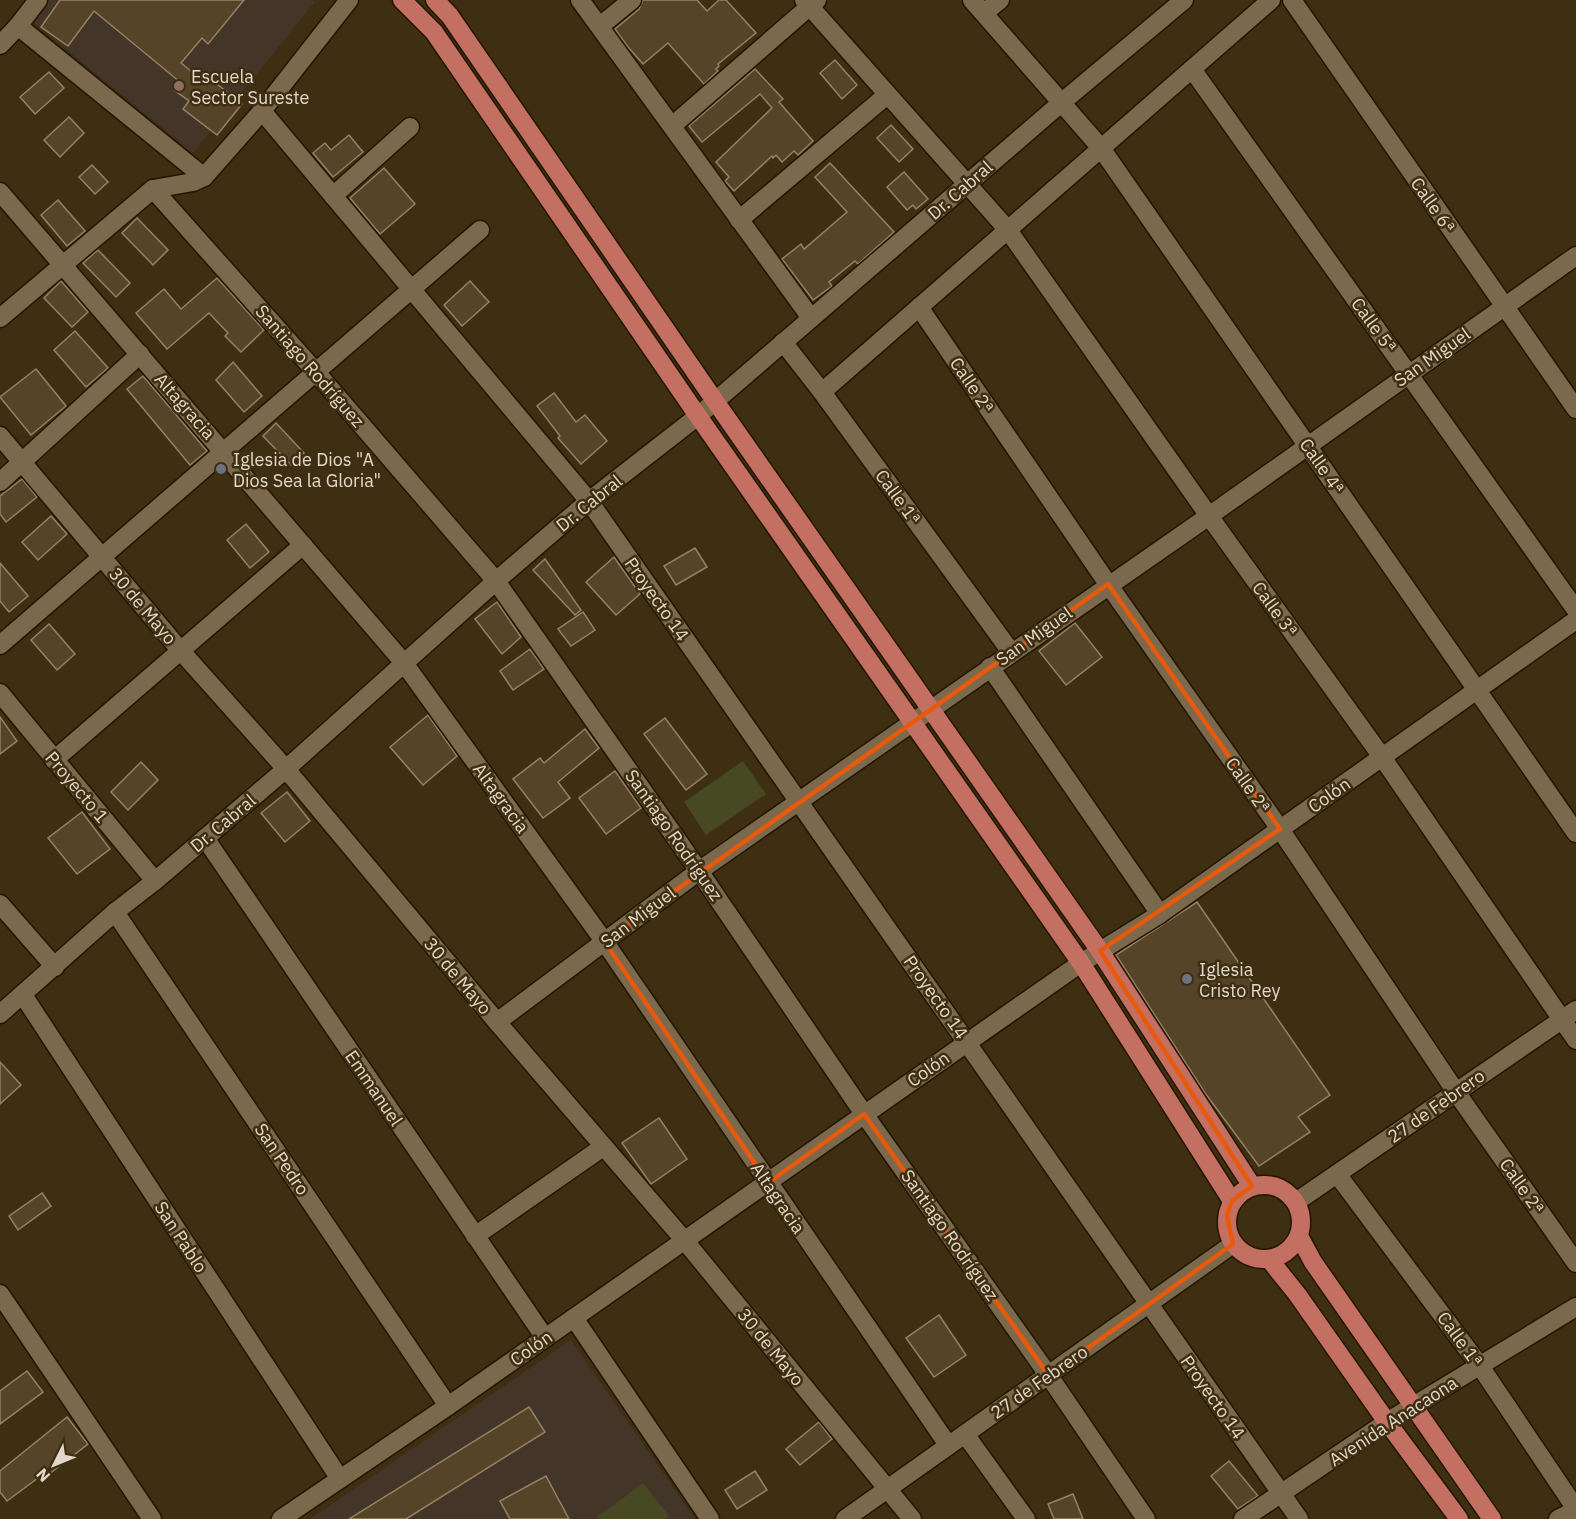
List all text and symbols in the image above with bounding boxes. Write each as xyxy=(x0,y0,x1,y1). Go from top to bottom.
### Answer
place label: Escuela Sector Sureste xyxy=(191,65,310,109)
marker: Escuela Sector Sureste xyxy=(172,79,186,93)
street label: Dr. Cabral xyxy=(923,155,997,224)
street label: Calle 6ª xyxy=(1406,173,1460,237)
street label: Calle 5ª xyxy=(1346,293,1402,357)
street label: Santiago Rodríguez xyxy=(250,300,370,432)
street label: San Miguel xyxy=(1389,322,1475,392)
street label: Calle 2ª xyxy=(945,353,999,417)
street label: Altagracia xyxy=(150,368,221,444)
street label: Calle 4ª xyxy=(1295,434,1349,498)
place label: Iglesia de Dios "A Dios Sea la Gloria" xyxy=(233,448,381,492)
marker: Iglesia de Dios "A Dios Sea la Gloria" xyxy=(214,462,228,476)
street label: Calle 1ª xyxy=(870,465,926,529)
street label: Dr. Cabral xyxy=(551,469,627,537)
street label: Proyecto 14 xyxy=(620,553,694,646)
street label: 30 de Mayo xyxy=(104,563,182,649)
street label: Calle 3ª xyxy=(1247,577,1303,641)
street label: San Miguel xyxy=(991,601,1077,671)
street label: Proyecto 1 xyxy=(40,747,114,827)
street label: Calle 2ª xyxy=(1221,753,1275,817)
street label: Altagracia xyxy=(468,758,534,838)
street label: Santiago Rodríguez xyxy=(620,765,728,905)
street label: Colón xyxy=(1303,772,1355,818)
street label: Dr. Cabral xyxy=(185,789,261,857)
street label: San Miguel xyxy=(596,881,680,953)
street label: 30 de Mayo xyxy=(419,933,497,1019)
street label: Proyecto 14 xyxy=(899,951,973,1044)
place label: Iglesia Cristo Rey xyxy=(1199,958,1281,1002)
marker: Iglesia Cristo Rey xyxy=(1180,972,1194,986)
street label: Emmanuel xyxy=(340,1046,408,1130)
street label: Colón xyxy=(902,1046,954,1092)
street label: 27 de Febrero xyxy=(1383,1064,1489,1148)
street label: San Pedro xyxy=(250,1119,314,1199)
street label: Calle 2ª xyxy=(1495,1154,1549,1218)
street label: Altagracia xyxy=(746,1158,810,1238)
street label: Santiago Rodríguez xyxy=(896,1165,1004,1305)
street label: San Pablo xyxy=(149,1197,213,1277)
street label: 30 de Mayo xyxy=(733,1303,809,1391)
street label: Calle 1ª xyxy=(1432,1307,1488,1371)
street label: Colón xyxy=(505,1325,557,1371)
street label: 27 de Febrero xyxy=(986,1340,1092,1424)
street label: Proyecto 14 xyxy=(1176,1351,1250,1444)
street label: Avenida Anacaona xyxy=(1324,1371,1462,1471)
north arrow xyxy=(24,1435,84,1495)
text: N xyxy=(32,1464,54,1486)

